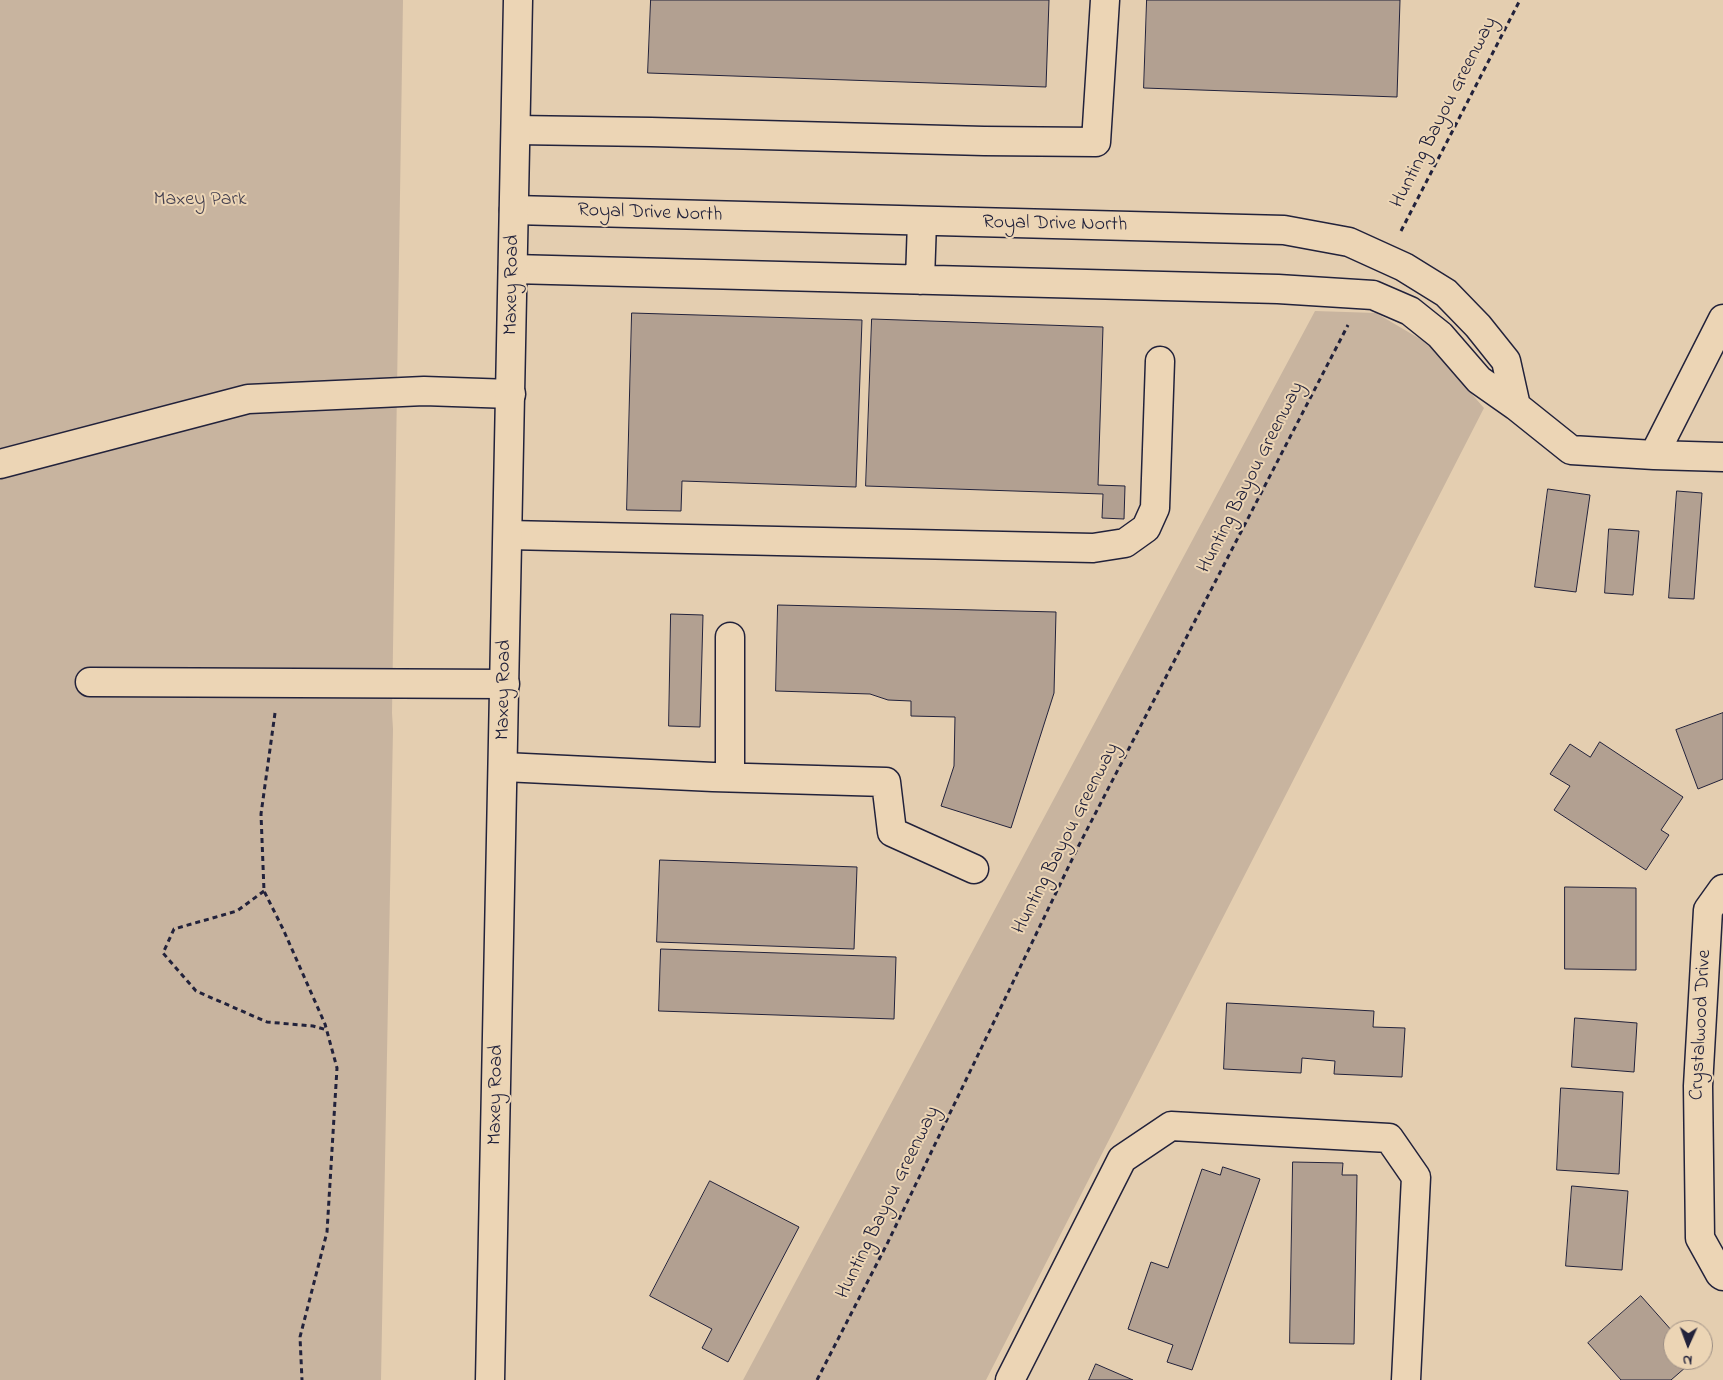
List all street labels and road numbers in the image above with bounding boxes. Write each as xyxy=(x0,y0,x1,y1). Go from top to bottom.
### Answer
street label: Hunting Bayou Greenway xyxy=(1386,13,1504,213)
street label: Royal Drive North xyxy=(577,199,723,229)
street label: Royal Drive North xyxy=(982,212,1128,238)
street label: Maxey Road xyxy=(500,235,526,335)
street label: Hunting Bayou Greenway xyxy=(1193,378,1311,578)
street label: Maxey Road xyxy=(492,640,518,740)
street label: Hunting Bayou Greenway xyxy=(1008,739,1126,939)
street label: Crystalwood Drive xyxy=(1686,949,1718,1101)
street label: Maxey Road xyxy=(484,1045,510,1145)
street label: Hunting Bayou Greenway xyxy=(832,1103,946,1303)

